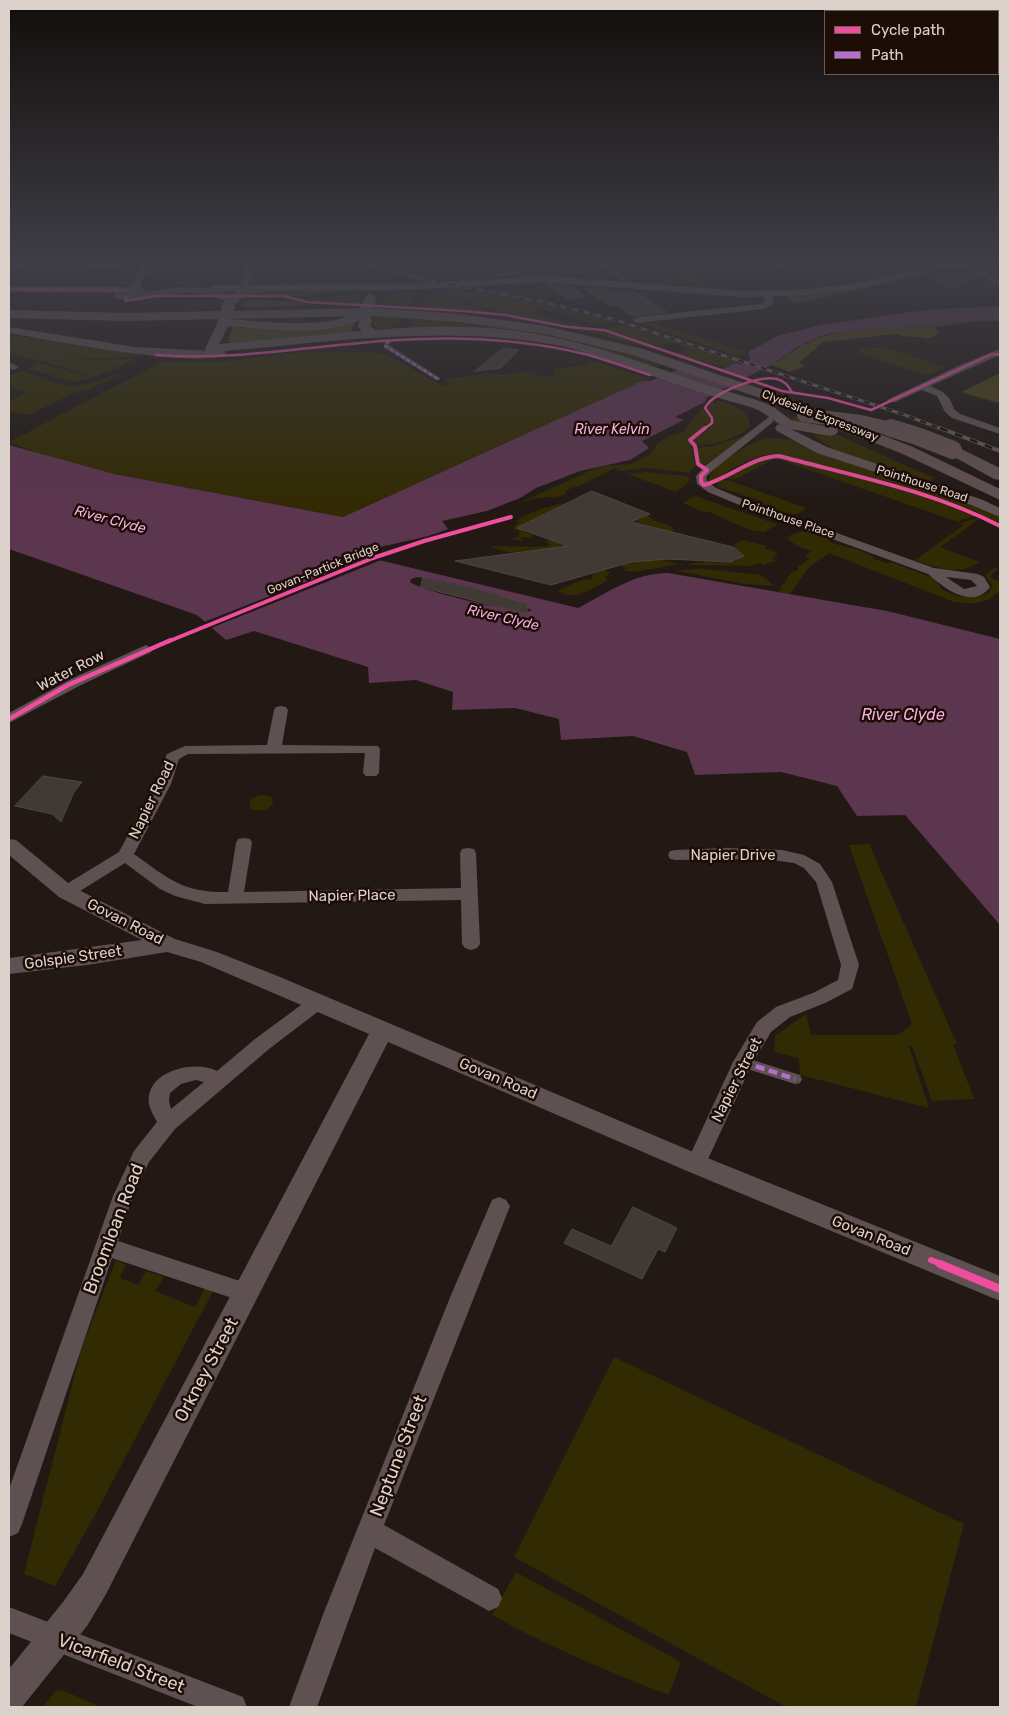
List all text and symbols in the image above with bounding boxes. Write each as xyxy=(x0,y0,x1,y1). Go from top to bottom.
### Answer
legend xyxy=(824,10,999,75)
text: Cycle path xyxy=(871,21,945,39)
text: Path xyxy=(871,46,904,64)
street label: Clydeside Expressway xyxy=(760,387,880,445)
water label: River Kelvin xyxy=(574,422,650,438)
street label: Pointhouse Road xyxy=(875,462,969,506)
street label: Pointhouse Place xyxy=(740,496,836,542)
water label: River Clyde xyxy=(73,502,147,538)
street label: Govan-Partick Bridge xyxy=(265,540,381,598)
water label: River Clyde xyxy=(465,602,541,634)
street label: Water Row xyxy=(34,646,108,696)
water label: River Clyde xyxy=(861,705,945,725)
street label: Napier Road xyxy=(125,758,179,842)
street label: Napier Drive xyxy=(690,847,776,865)
street label: Napier Place xyxy=(308,886,396,906)
street label: Govan Road xyxy=(84,895,166,949)
street label: Golspie Street xyxy=(23,942,123,974)
street label: Napier Street xyxy=(708,1035,766,1125)
street label: Govan Road xyxy=(456,1054,540,1104)
street label: Broomloan Road xyxy=(79,1161,149,1297)
street label: Govan Road xyxy=(829,1212,913,1260)
street label: Orkney Street xyxy=(170,1314,244,1426)
street label: Neptune Street xyxy=(366,1392,432,1520)
street label: Vicarfield Street xyxy=(54,1630,188,1698)

